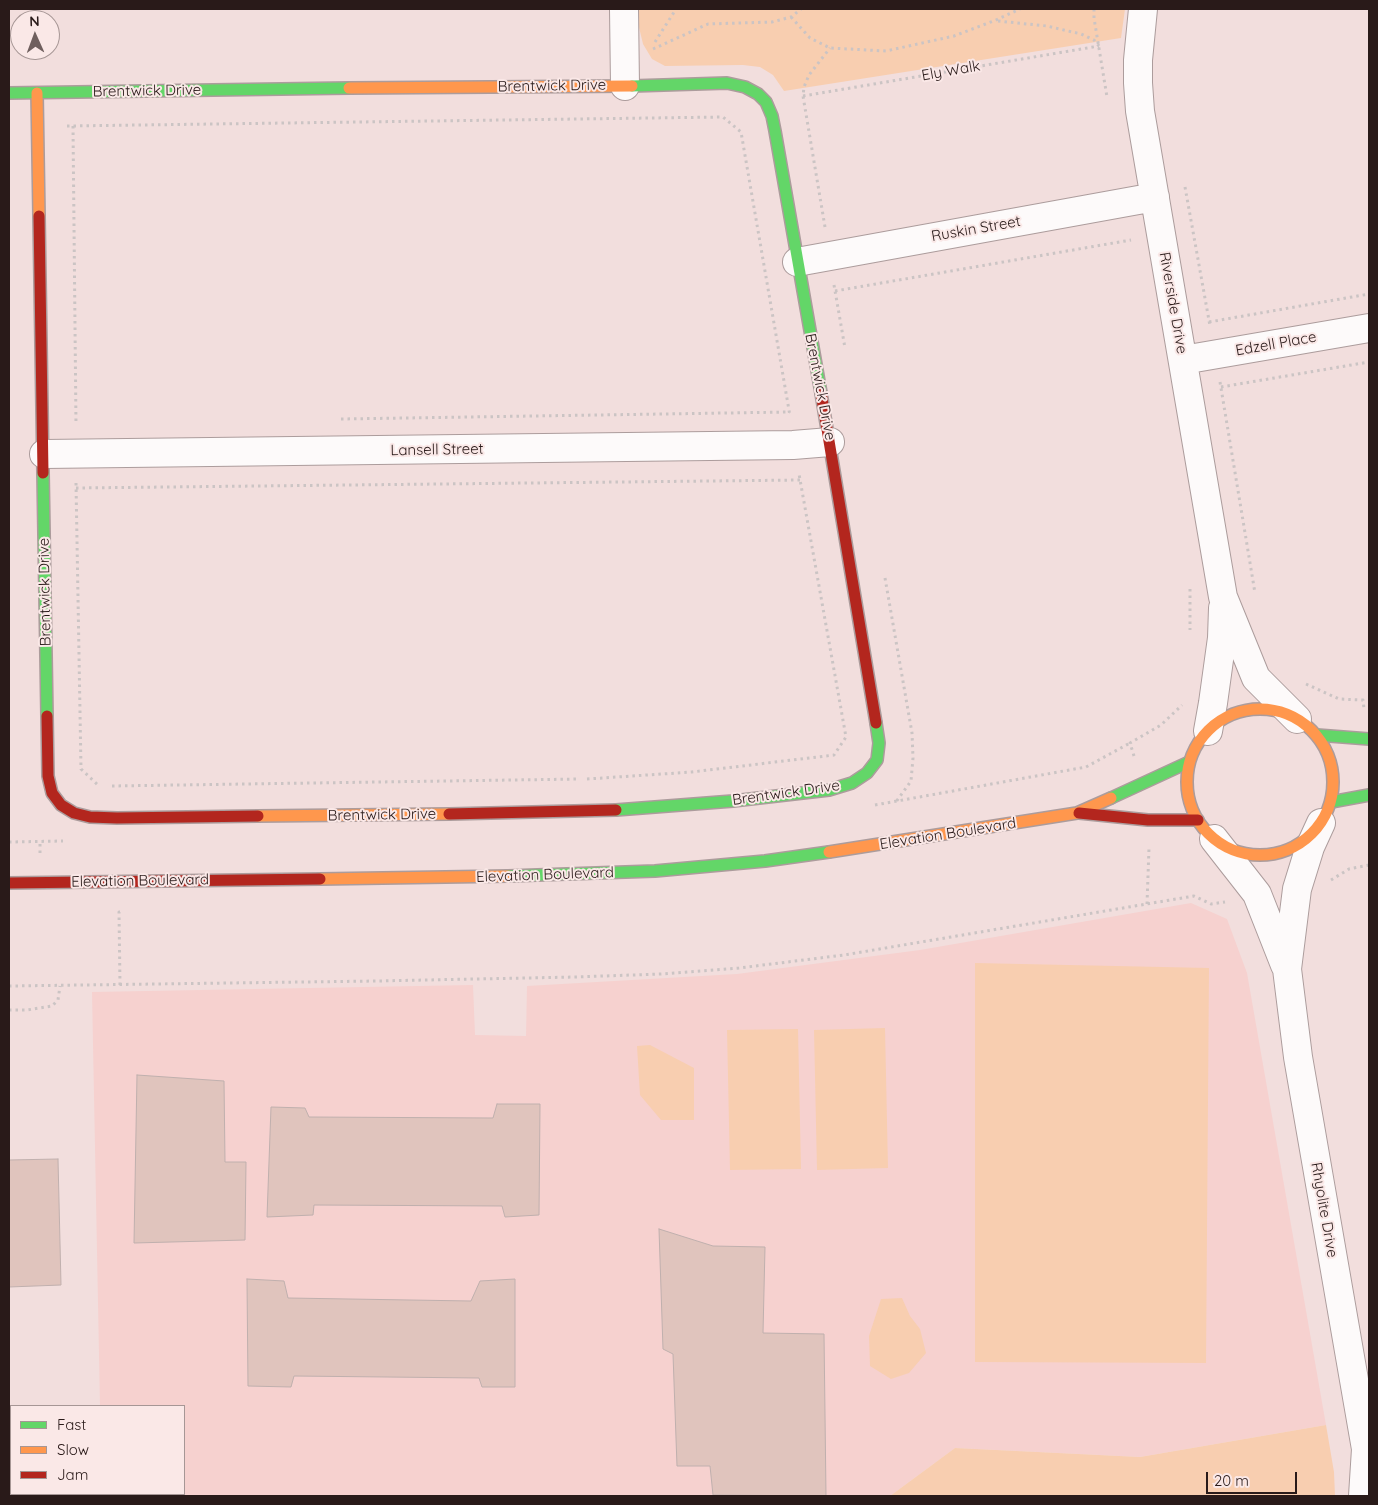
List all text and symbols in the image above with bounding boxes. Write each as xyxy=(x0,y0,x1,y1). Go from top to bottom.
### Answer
north arrow xyxy=(10,10,60,60)
text: N xyxy=(29,12,40,30)
street label: Ely Walk xyxy=(920,57,982,85)
street label: Brentwick Drive xyxy=(498,76,606,96)
street label: Brentwick Drive xyxy=(93,81,201,101)
street label: Ruskin Street xyxy=(930,212,1022,246)
street label: Riverside Drive xyxy=(1155,251,1191,355)
street label: Edzell Place xyxy=(1234,328,1318,360)
street label: Brentwick Drive xyxy=(801,332,839,442)
street label: Lansell Street xyxy=(390,440,484,460)
street label: Brentwick Drive xyxy=(35,538,55,646)
street label: Brentwick Drive xyxy=(731,777,841,809)
street label: Brentwick Drive xyxy=(328,805,436,825)
street label: Elevation Boulevard xyxy=(878,814,1018,854)
street label: Elevation Boulevard xyxy=(476,864,614,886)
street label: Elevation Boulevard xyxy=(71,871,209,891)
street label: Rhyolite Drive xyxy=(1307,1161,1341,1259)
legend xyxy=(10,1405,185,1495)
text: Fast xyxy=(57,1415,86,1434)
text: Slow xyxy=(57,1440,89,1459)
scale bar xyxy=(1208,1462,1299,1494)
text: Jam xyxy=(57,1465,88,1484)
text: 20 m xyxy=(1214,1471,1249,1490)

